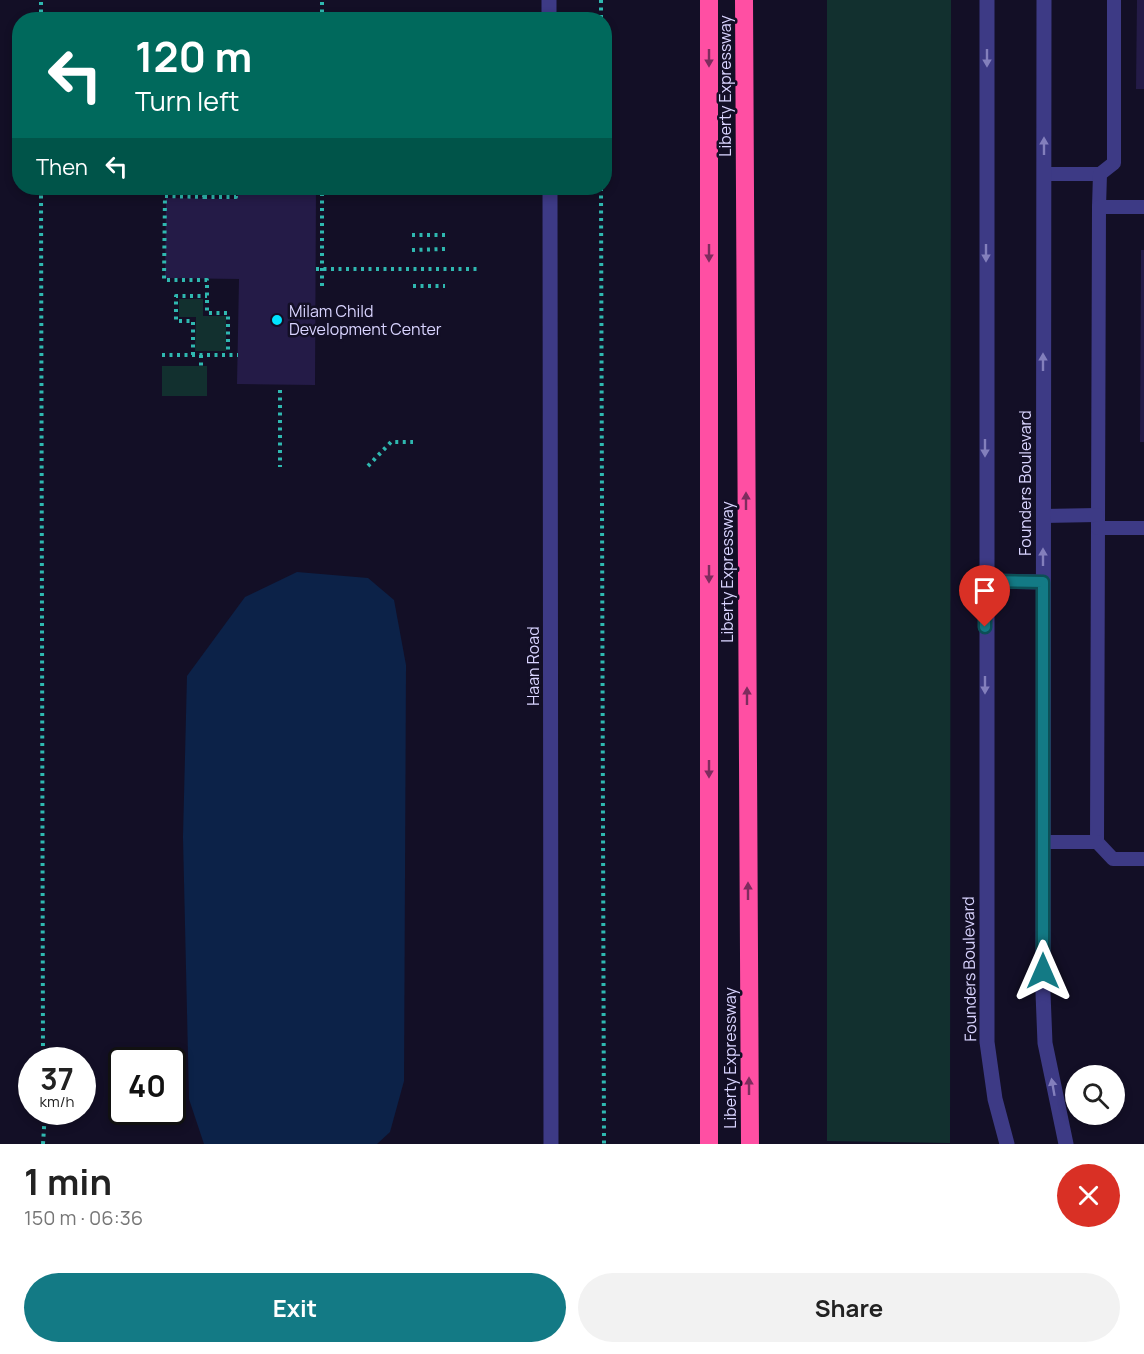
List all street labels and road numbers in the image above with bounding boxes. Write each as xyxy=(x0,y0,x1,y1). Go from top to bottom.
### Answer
street label: Liberty Expressway xyxy=(714,15,736,157)
street label: Founders Boulevard xyxy=(1014,410,1036,556)
street label: Liberty Expressway xyxy=(716,501,738,643)
street label: Haan Road xyxy=(522,626,544,706)
street label: Founders Boulevard xyxy=(957,896,981,1042)
street label: Liberty Expressway xyxy=(719,987,741,1129)

